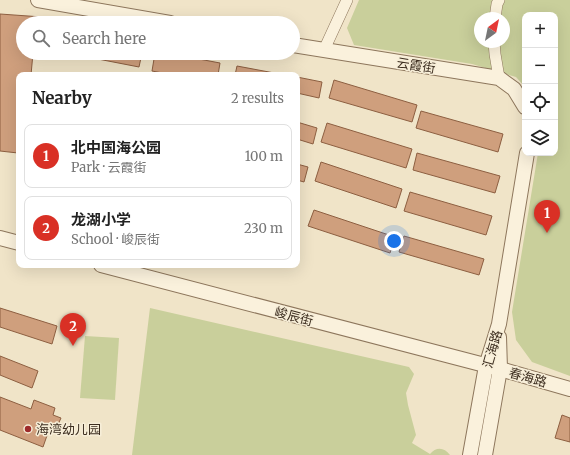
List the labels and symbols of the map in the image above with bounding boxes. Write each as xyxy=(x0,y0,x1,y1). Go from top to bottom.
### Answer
north arrow xyxy=(474,12,510,48)
street label: 云霞街 xyxy=(395,54,437,77)
pin: 1 xyxy=(534,200,560,233)
your location xyxy=(384,231,404,251)
street label: 峻辰街 xyxy=(273,303,315,330)
pin: 2 xyxy=(60,313,86,346)
street label: 汇海路 xyxy=(479,328,506,370)
street label: 春海路 xyxy=(507,364,549,391)
place label: 海湾幼儿园 xyxy=(36,421,101,438)
marker: 海湾幼儿园 xyxy=(23,424,33,434)

